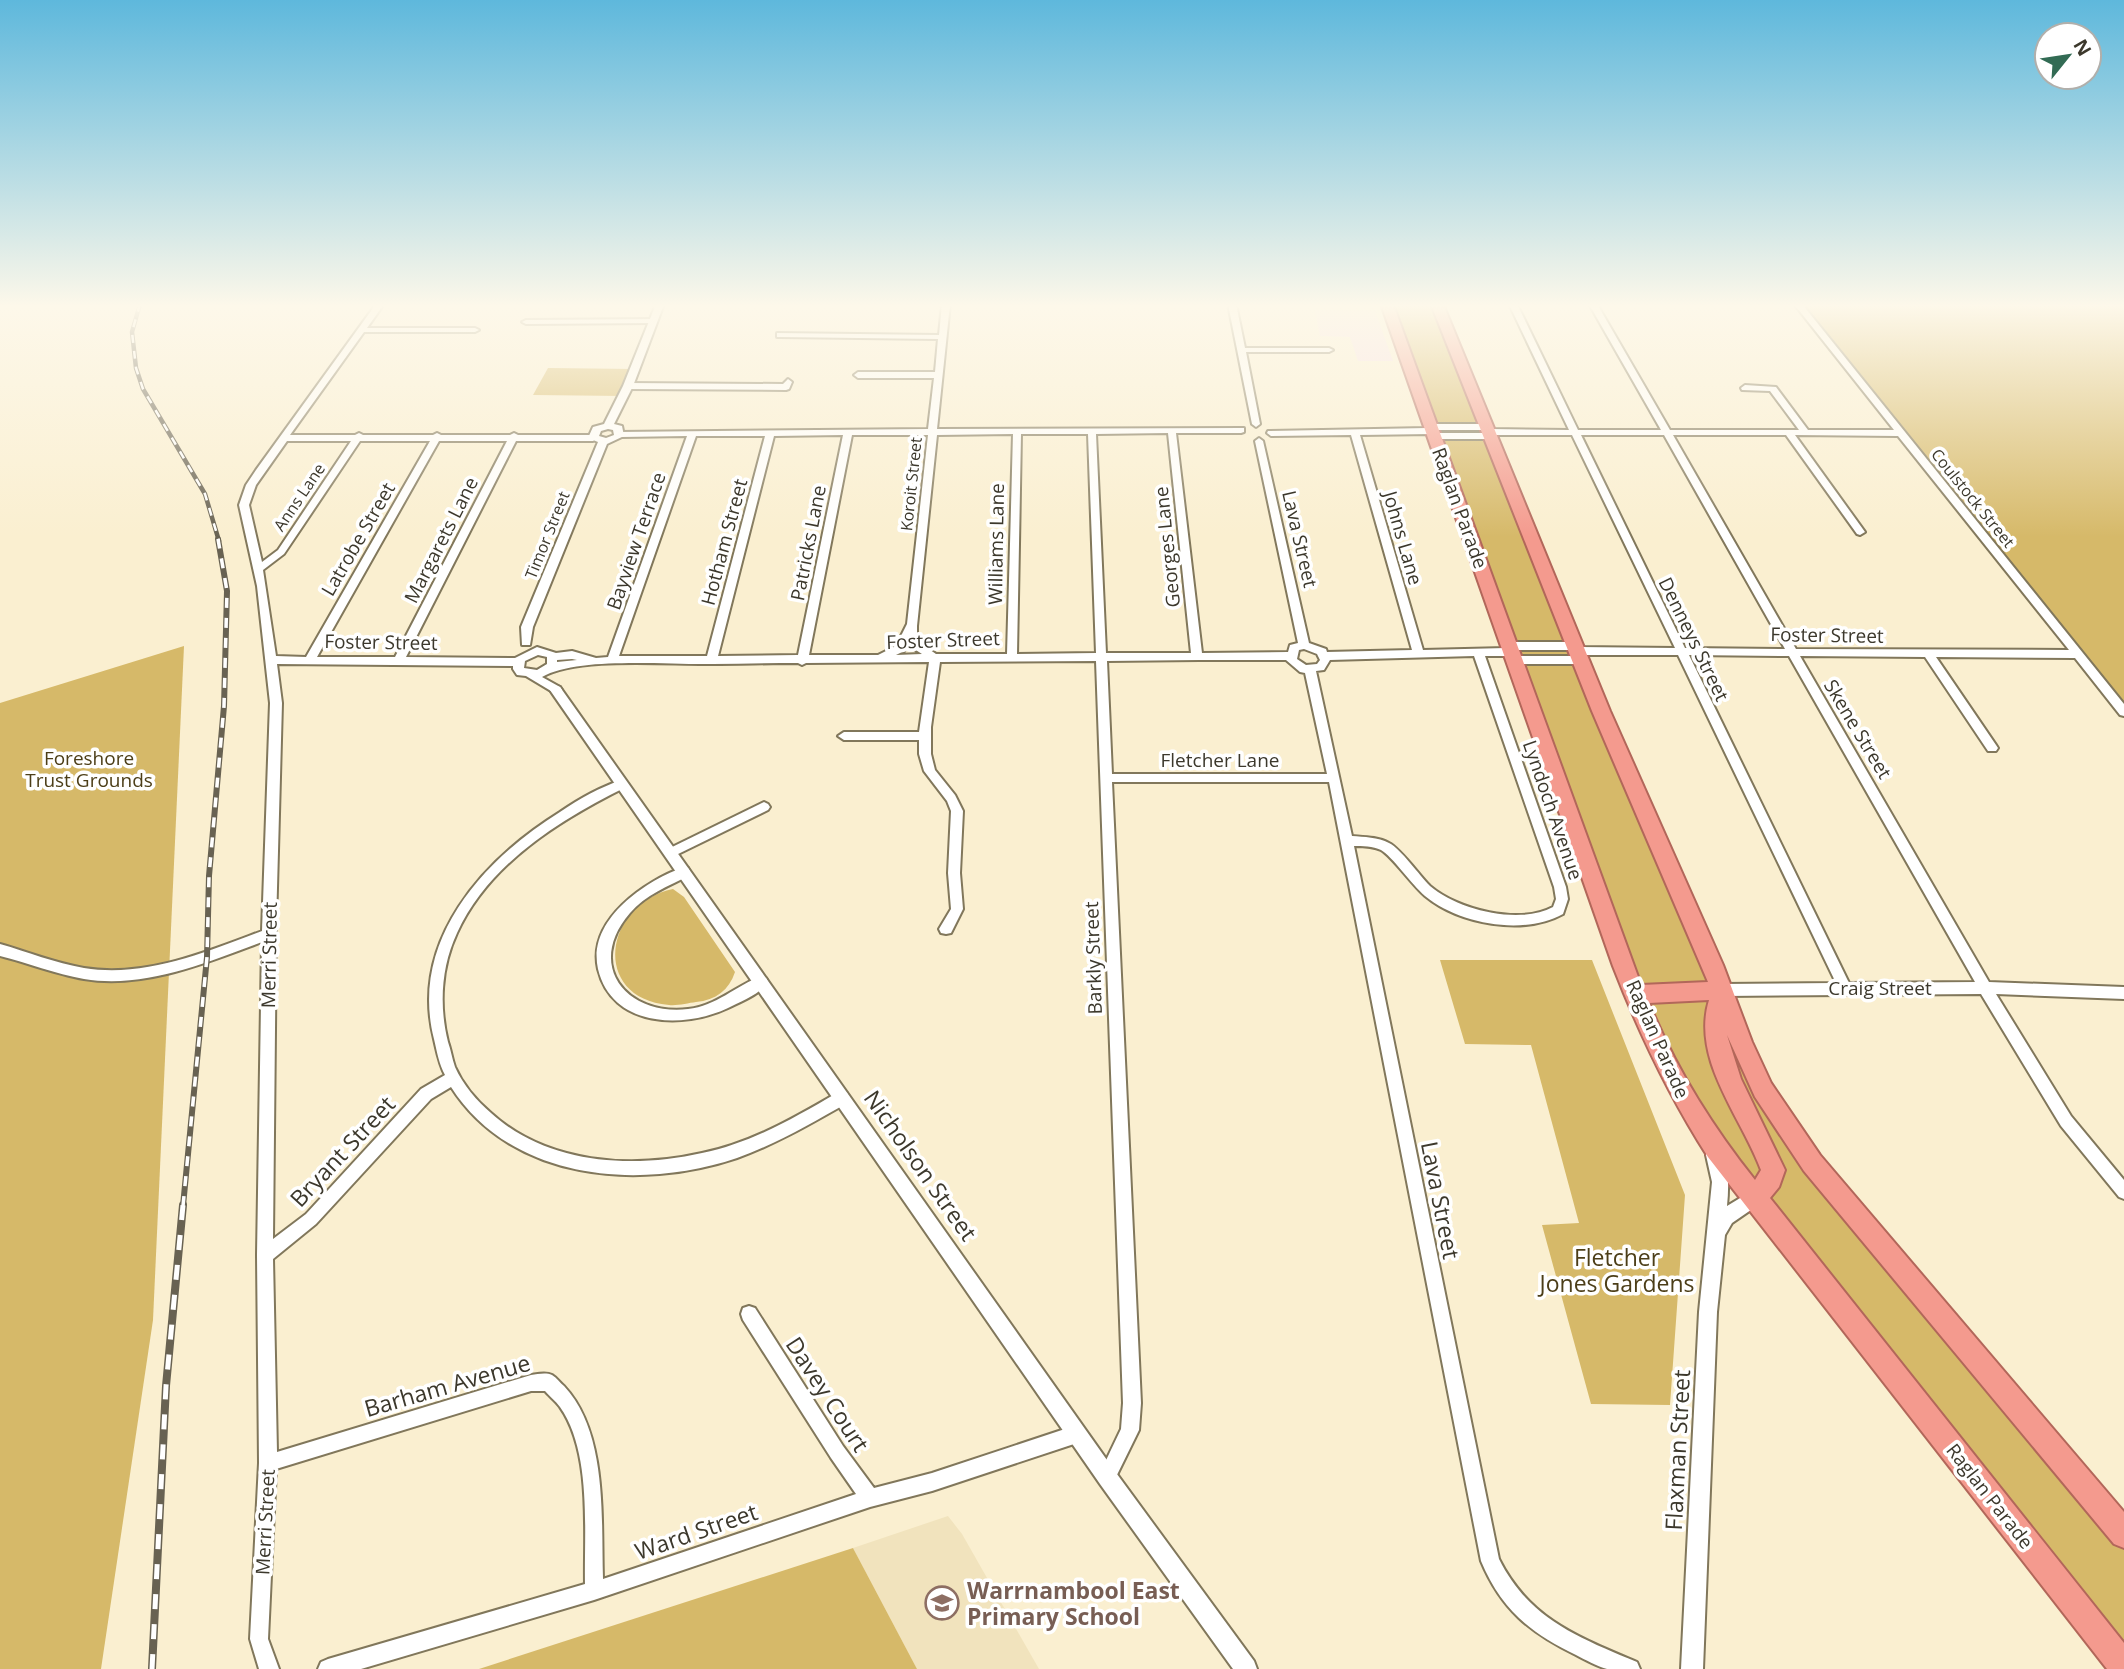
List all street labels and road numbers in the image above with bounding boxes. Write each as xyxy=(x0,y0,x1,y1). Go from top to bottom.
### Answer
street label: Koroit Street xyxy=(895,436,927,532)
street label: Raglan Parade xyxy=(1426,444,1494,572)
street label: Coulstock Street xyxy=(1926,444,2020,552)
street label: Anns Lane xyxy=(268,459,330,535)
street label: Bayview Terrace xyxy=(600,469,672,613)
street label: Margarets Lane xyxy=(398,472,484,608)
street label: Hotham Street xyxy=(695,476,753,608)
street label: Latrobe Street xyxy=(315,477,401,600)
street label: Patricks Lane xyxy=(784,483,832,603)
street label: Williams Lane xyxy=(982,483,1010,605)
street label: Georges Lane xyxy=(1148,485,1186,609)
street label: Johns Lane xyxy=(1377,486,1429,588)
street label: Timor Street xyxy=(519,488,575,582)
street label: Lava Street xyxy=(1276,488,1324,590)
street label: Denneys Street xyxy=(1653,573,1735,706)
street label: Foster Street xyxy=(1770,621,1884,649)
street label: Foster Street xyxy=(886,625,1000,655)
street label: Foster Street xyxy=(324,628,438,656)
street label: Skene Street xyxy=(1818,675,1898,784)
street label: Lyndoch Avenue xyxy=(1517,737,1589,883)
street label: Fletcher Lane xyxy=(1161,747,1279,773)
street label: Barkly Street xyxy=(1078,901,1108,1015)
street label: Merri Street xyxy=(255,902,283,1008)
street label: Craig Street xyxy=(1828,975,1932,1001)
street label: Raglan Parade xyxy=(1620,976,1696,1102)
street label: Nicholson Street xyxy=(857,1083,985,1247)
street label: Bryant Street xyxy=(282,1088,402,1214)
street label: Lava Street xyxy=(1414,1138,1468,1262)
street label: Davey Court xyxy=(779,1330,877,1458)
street label: Barham Avenue xyxy=(360,1346,534,1424)
street label: Flaxman Street xyxy=(1657,1369,1697,1531)
street label: Raglan Parade xyxy=(1941,1438,2039,1554)
street label: Merri Street xyxy=(249,1468,281,1576)
street label: Ward Street xyxy=(630,1495,762,1567)

